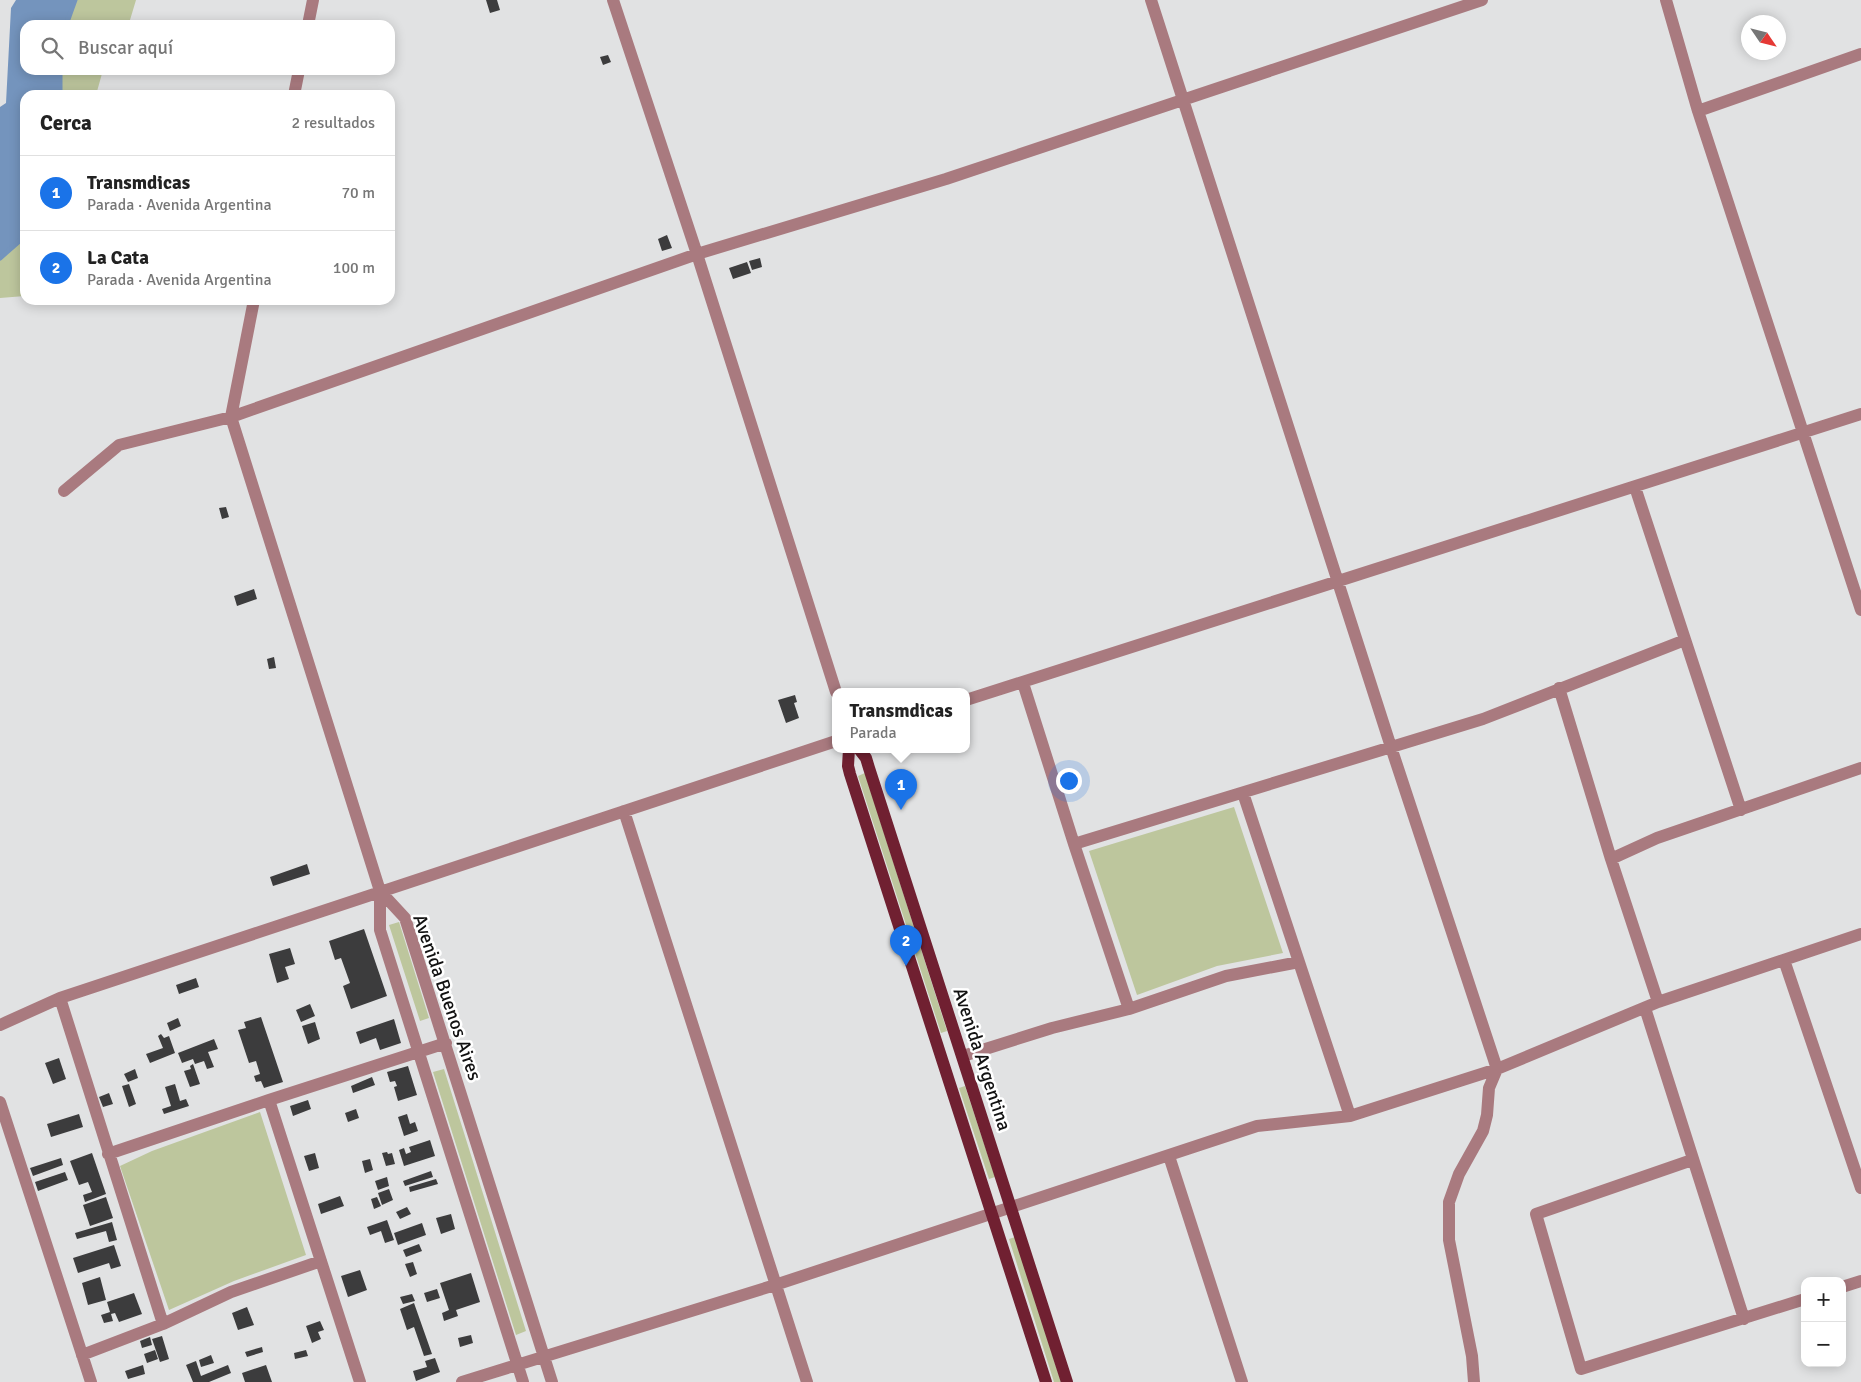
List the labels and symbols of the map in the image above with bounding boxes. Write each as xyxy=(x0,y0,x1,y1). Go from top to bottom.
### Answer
north arrow xyxy=(1741,15,1786,60)
your location xyxy=(1056,768,1082,794)
pin: 1 xyxy=(885,769,917,810)
street label: Avenida Buenos Aires xyxy=(407,911,487,1083)
pin: 2 xyxy=(890,925,922,966)
street label: Avenida Argentina xyxy=(948,985,1016,1134)

